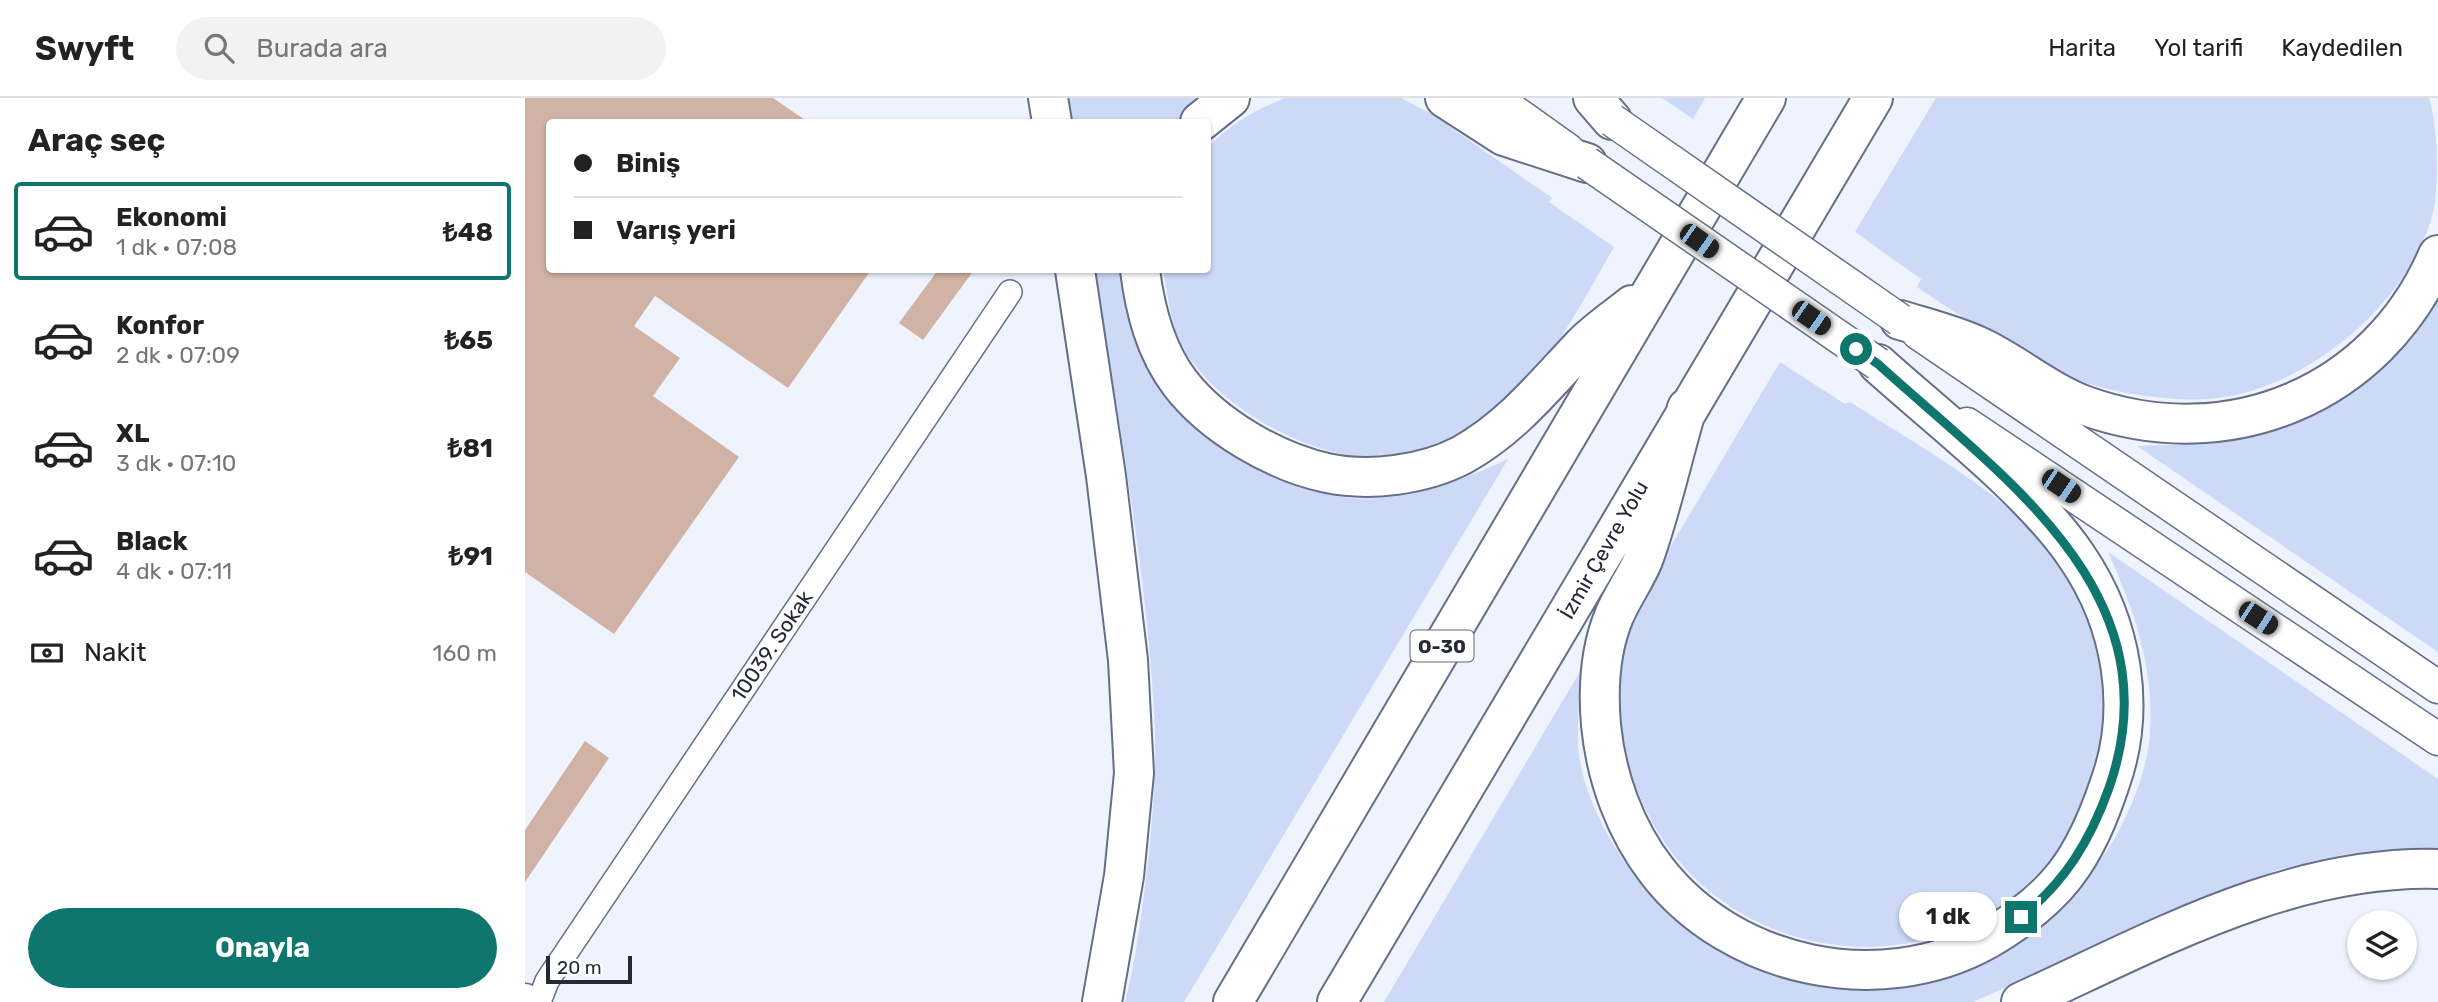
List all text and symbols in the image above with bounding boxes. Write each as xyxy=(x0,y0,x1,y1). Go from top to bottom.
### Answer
search box xyxy=(176,17,666,80)
text: Swyft xyxy=(35,29,134,68)
icon: search xyxy=(200,29,238,67)
text: Burada ara xyxy=(256,33,388,64)
text: Harita xyxy=(2048,34,2116,62)
text: Yol tarifi xyxy=(2154,34,2243,62)
text: Kaydedilen xyxy=(2281,34,2403,62)
text: Araç seç xyxy=(28,121,165,159)
text: Biniş xyxy=(616,148,680,179)
icon: car xyxy=(32,200,95,263)
text: Ekonomi xyxy=(116,202,227,233)
text: Varış yeri xyxy=(616,215,736,246)
text: ₺48 xyxy=(443,217,493,248)
car xyxy=(1676,220,1723,262)
text: 1 dk · 07:08 xyxy=(116,233,237,261)
car xyxy=(1788,297,1835,339)
icon: car xyxy=(32,308,95,371)
text: Konfor xyxy=(116,310,204,341)
text: ₺65 xyxy=(444,325,493,356)
route start xyxy=(1840,333,1872,365)
text: 2 dk · 07:09 xyxy=(116,341,240,369)
icon: car xyxy=(32,416,95,479)
text: XL xyxy=(116,418,149,449)
text: ₺81 xyxy=(448,433,493,464)
text: 3 dk · 07:10 xyxy=(116,449,236,477)
car xyxy=(2038,466,2085,506)
street label: İzmir Çevre Yolu xyxy=(1554,476,1653,623)
icon: car xyxy=(32,524,95,587)
text: Black xyxy=(116,526,188,557)
text: ₺91 xyxy=(449,541,493,572)
text: 4 dk · 07:11 xyxy=(116,557,232,585)
street label: 10039. Sokak xyxy=(725,586,818,706)
car xyxy=(2235,598,2282,638)
road number: O-30 xyxy=(1411,631,1473,662)
icon: cash xyxy=(28,634,66,672)
text: Nakit xyxy=(84,637,146,668)
text: 160 m xyxy=(433,639,497,667)
callout: 1 dk xyxy=(1899,892,1997,942)
route end xyxy=(2005,901,2037,933)
text: 1 dk xyxy=(1926,902,1970,930)
button: Onayla xyxy=(28,908,497,988)
map controls xyxy=(2347,910,2417,980)
button: layers xyxy=(2347,910,2417,980)
scale bar xyxy=(546,953,632,985)
text: 20 m xyxy=(557,956,602,979)

